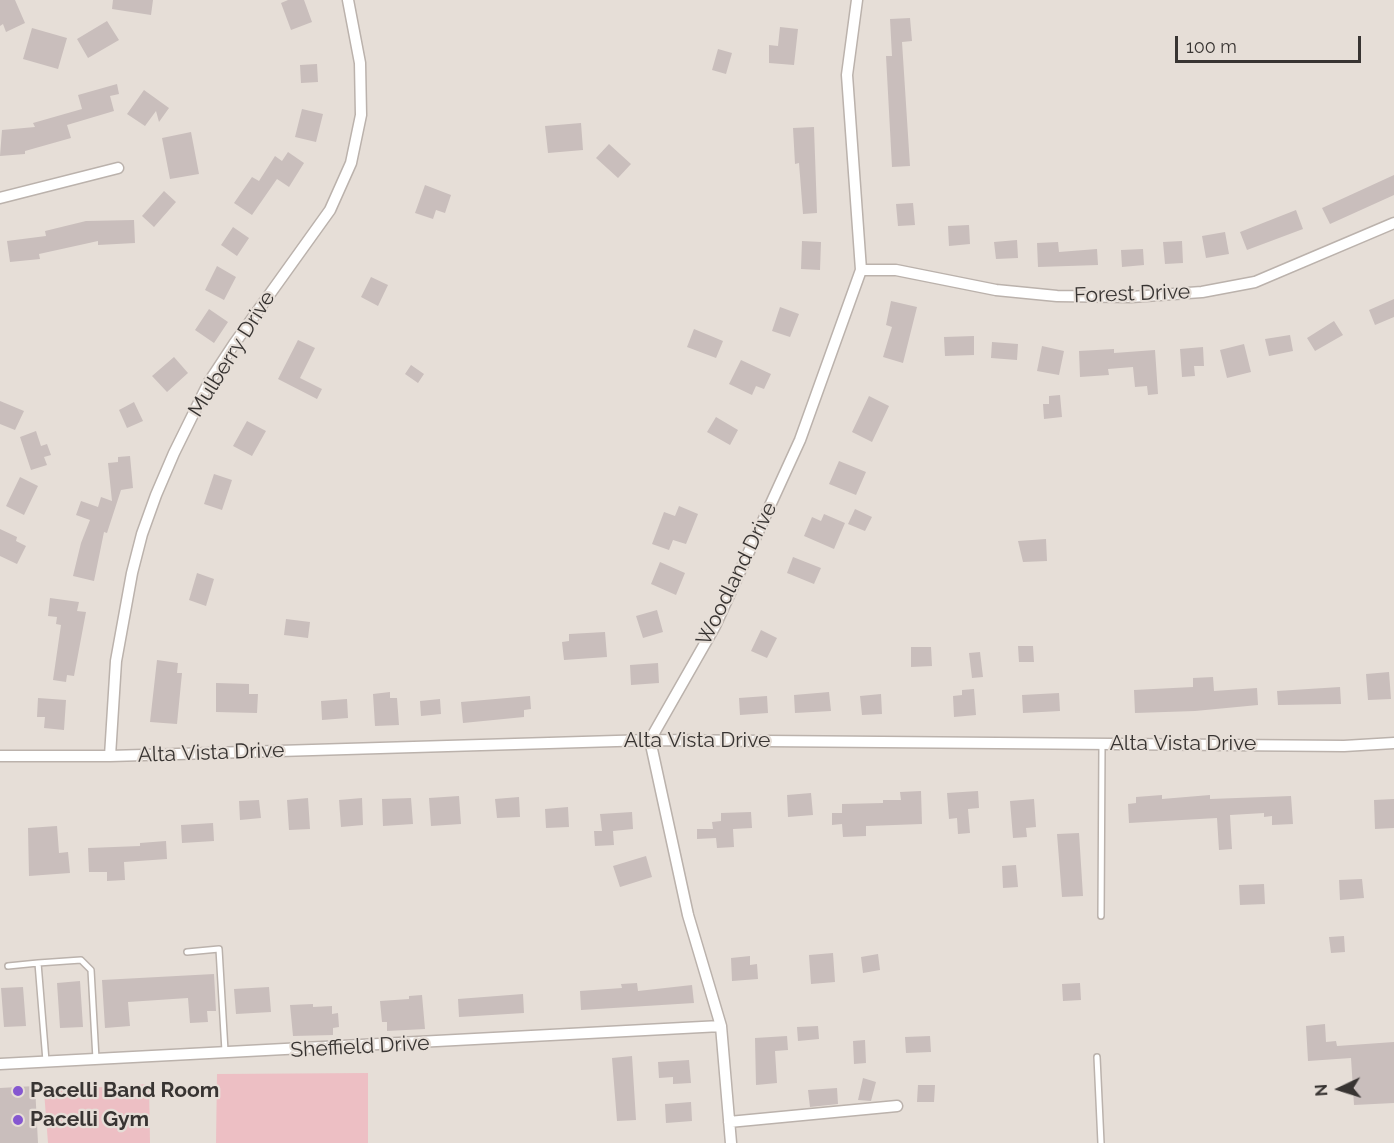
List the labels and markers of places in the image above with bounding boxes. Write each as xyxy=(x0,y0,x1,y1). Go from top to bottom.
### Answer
place label: Pacelli Band Room xyxy=(30,1078,219,1104)
marker: Pacelli Band Room xyxy=(11,1084,25,1098)
place label: Pacelli Gym xyxy=(30,1107,149,1133)
marker: Pacelli Gym xyxy=(11,1113,25,1127)

